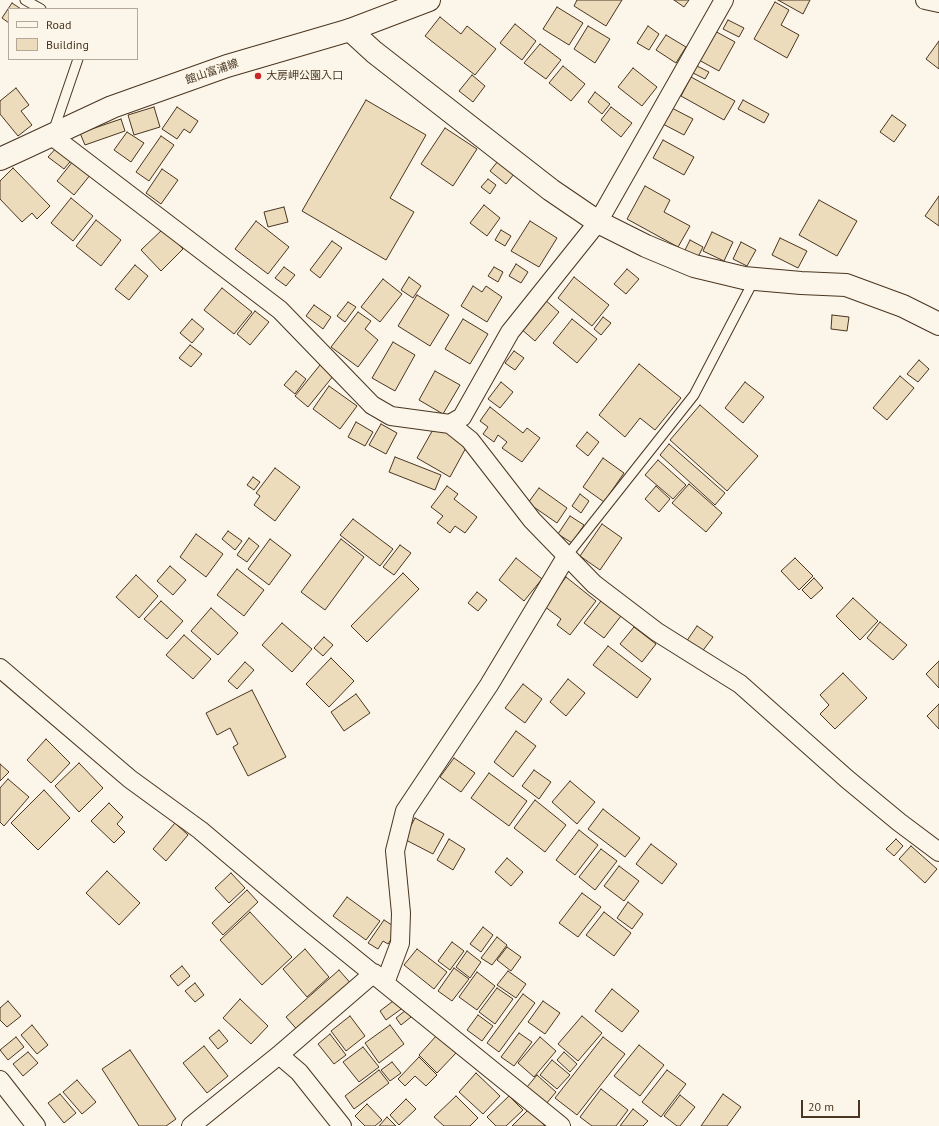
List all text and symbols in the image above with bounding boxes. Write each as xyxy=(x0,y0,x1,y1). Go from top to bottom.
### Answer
legend xyxy=(8,8,138,60)
text: Road xyxy=(46,17,71,32)
text: Building xyxy=(46,37,89,52)
street label: 館山富浦線 xyxy=(184,57,240,87)
place label: 大房岬公園入口 xyxy=(266,69,343,83)
marker: 大房岬公園入口 xyxy=(253,71,263,81)
scale bar xyxy=(803,1092,862,1118)
text: 20 m xyxy=(808,1099,834,1114)

